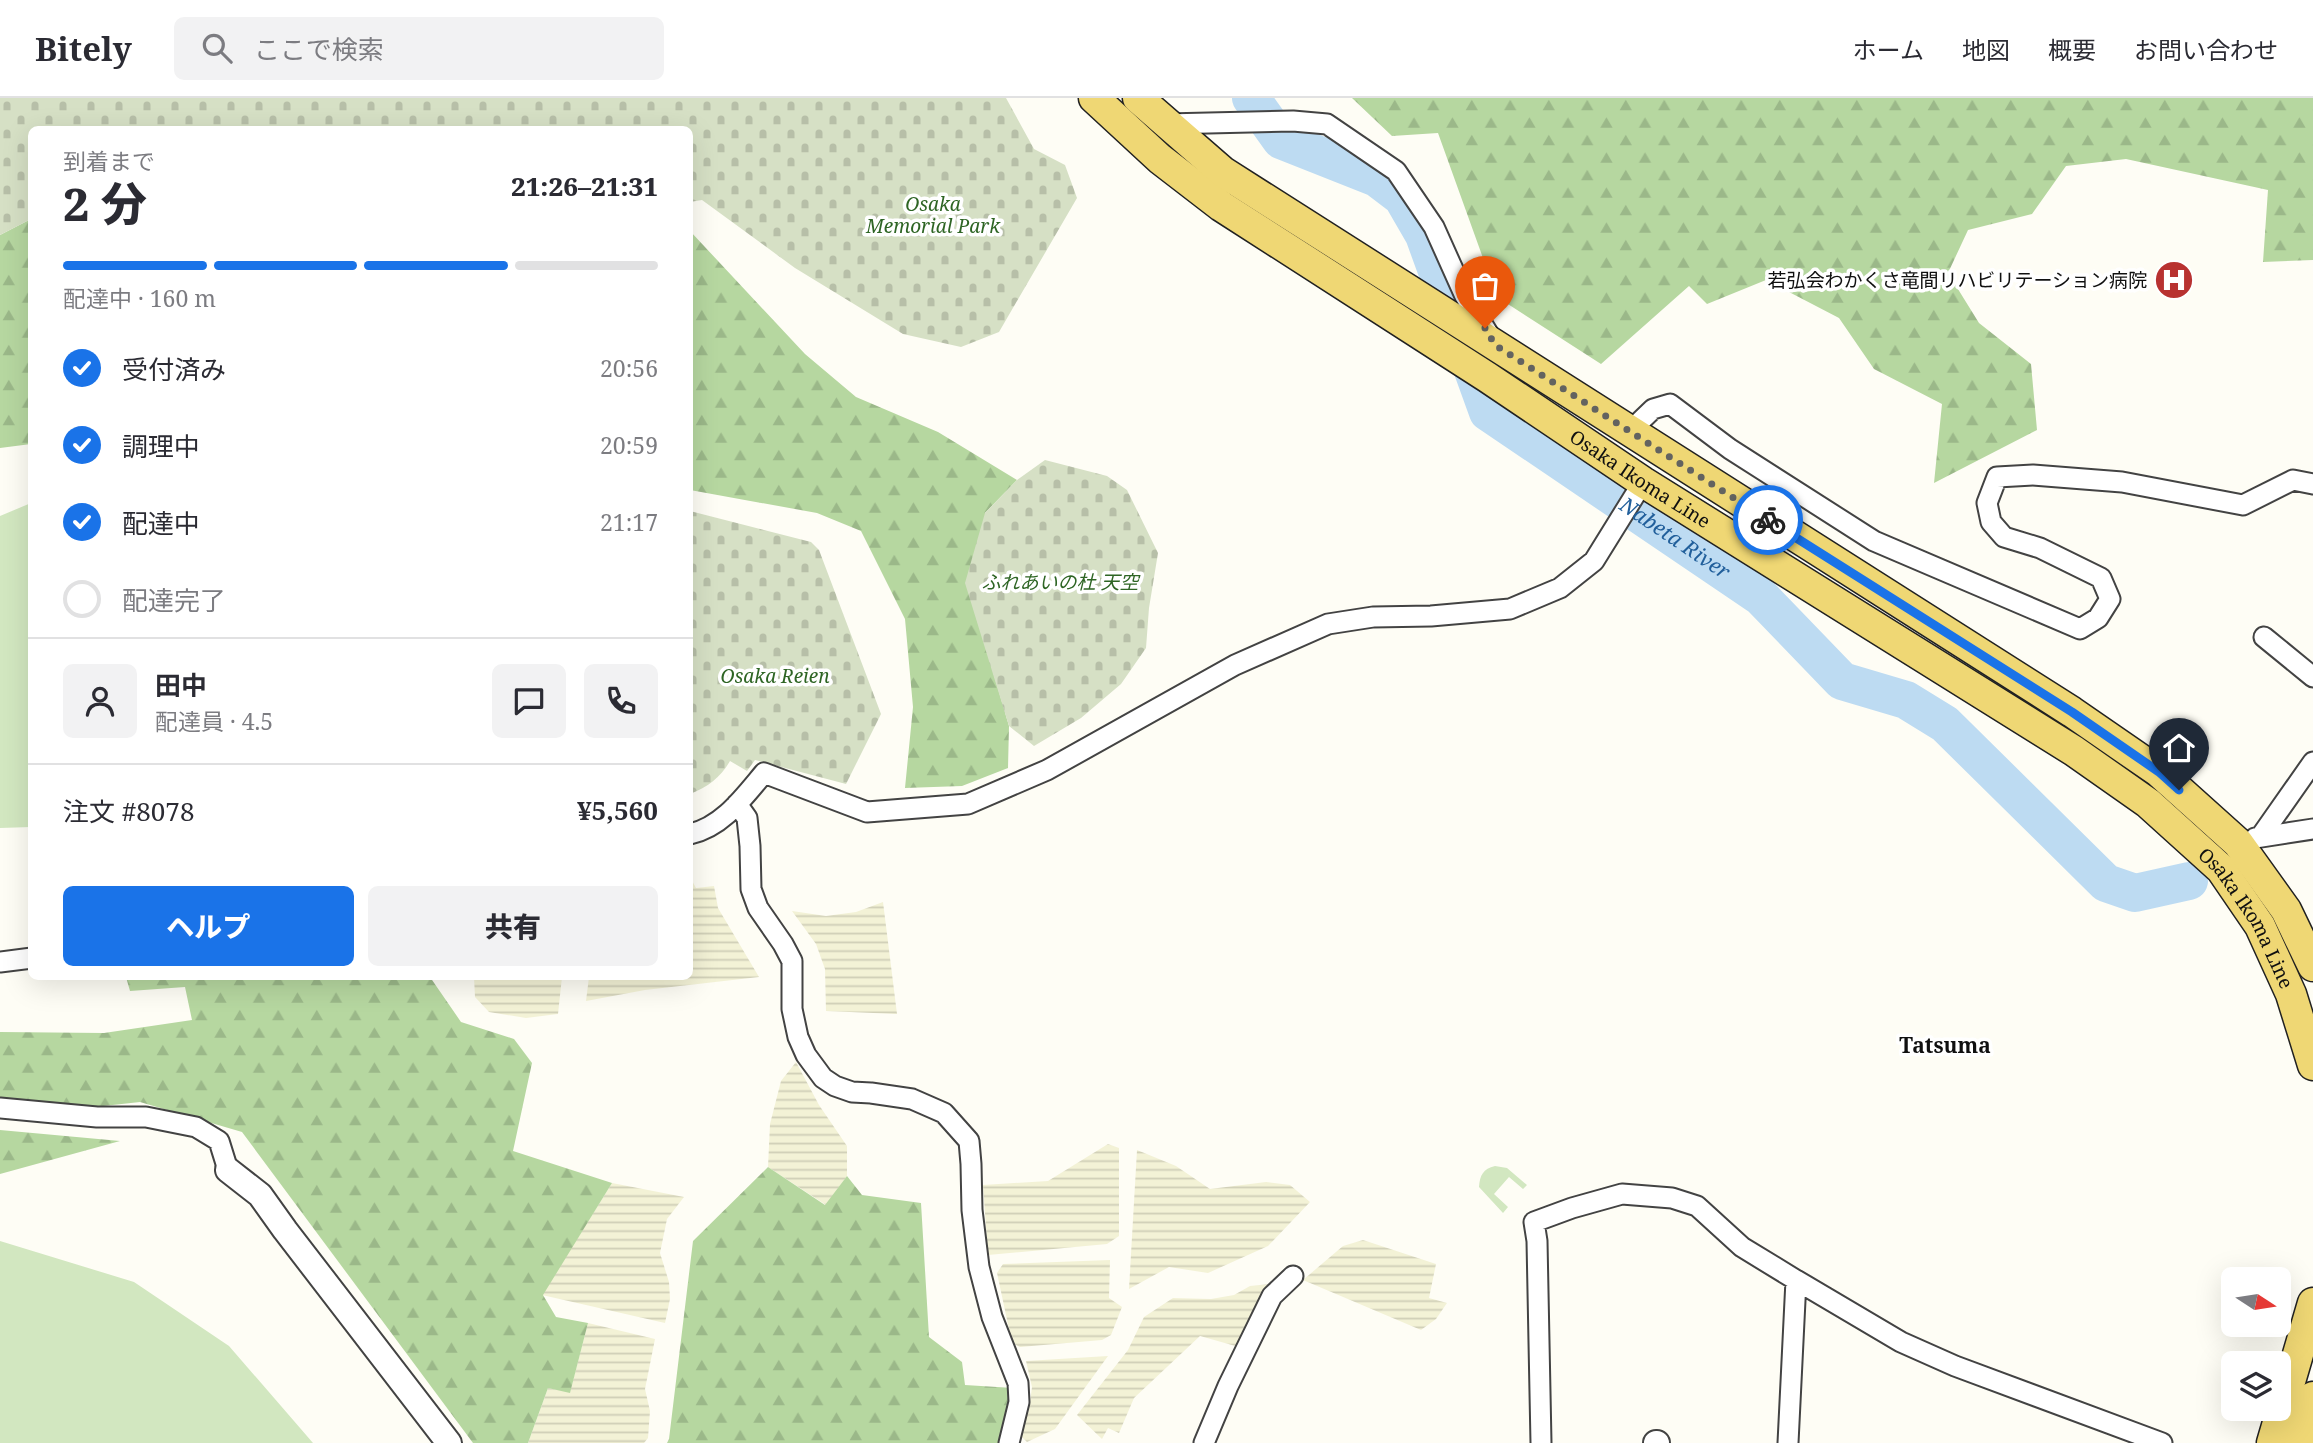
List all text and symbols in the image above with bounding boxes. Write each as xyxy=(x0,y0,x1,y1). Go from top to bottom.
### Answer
search box xyxy=(174,17,664,80)
text: Bitely xyxy=(35,26,132,71)
icon: search xyxy=(198,29,236,67)
text: ここで検索 xyxy=(254,31,384,67)
text: ホーム xyxy=(1853,33,1924,66)
text: 地図 xyxy=(1962,33,2010,66)
text: 概要 xyxy=(2048,33,2096,66)
text: お問い合わせ xyxy=(2134,33,2278,66)
text: 到着まで xyxy=(63,145,155,177)
text: 21:26–21:31 xyxy=(511,168,658,204)
text: 2 分 xyxy=(63,172,147,234)
park label: Osaka Memorial Park xyxy=(865,191,1001,239)
pin xyxy=(1455,256,1515,328)
hospital icon: 若弘会わかくさ竜間リハビリテーション病院 xyxy=(2153,259,2195,301)
icon: bag xyxy=(1466,267,1504,305)
place label: 若弘会わかくさ竜間リハビリテーション病院 xyxy=(1767,267,2147,293)
text: 配達中 · 160 m xyxy=(63,282,216,314)
icon: check xyxy=(63,349,101,387)
text: 受付済み xyxy=(122,351,226,387)
text: 20:56 xyxy=(600,352,658,384)
street label: Osaka Ikoma Line xyxy=(1565,423,1715,534)
icon: check xyxy=(63,426,101,464)
text: 調理中 xyxy=(122,428,200,464)
text: 20:59 xyxy=(600,429,658,461)
courier xyxy=(1733,485,1803,555)
water label: Nabeta River xyxy=(1614,490,1736,585)
icon: bike xyxy=(1749,501,1787,539)
icon: check xyxy=(63,503,101,541)
text: 配達中 xyxy=(122,505,200,541)
text: 21:17 xyxy=(600,506,658,538)
park label: ふれあいの杜 天空 xyxy=(982,569,1141,595)
text: 配達完了 xyxy=(122,582,226,618)
park label: Osaka Reien xyxy=(720,663,830,689)
button: person xyxy=(63,664,137,738)
button: chat xyxy=(492,664,566,738)
button: phone xyxy=(584,664,658,738)
text: 田中 xyxy=(155,667,207,703)
text: 配達員 · 4.5 xyxy=(155,705,273,737)
pin xyxy=(2149,718,2209,790)
icon: home xyxy=(2160,729,2198,767)
text: ¥5,560 xyxy=(577,792,658,828)
text: 注文 #8078 xyxy=(63,793,194,829)
street label: Osaka Ikoma Line xyxy=(2193,842,2300,993)
button: ヘルプ xyxy=(63,886,354,966)
button: 共有 xyxy=(368,886,658,966)
district label: Tatsuma xyxy=(1899,1031,1991,1059)
north arrow xyxy=(2221,1267,2291,1337)
map controls xyxy=(2221,1267,2291,1421)
button: layers xyxy=(2221,1351,2291,1421)

